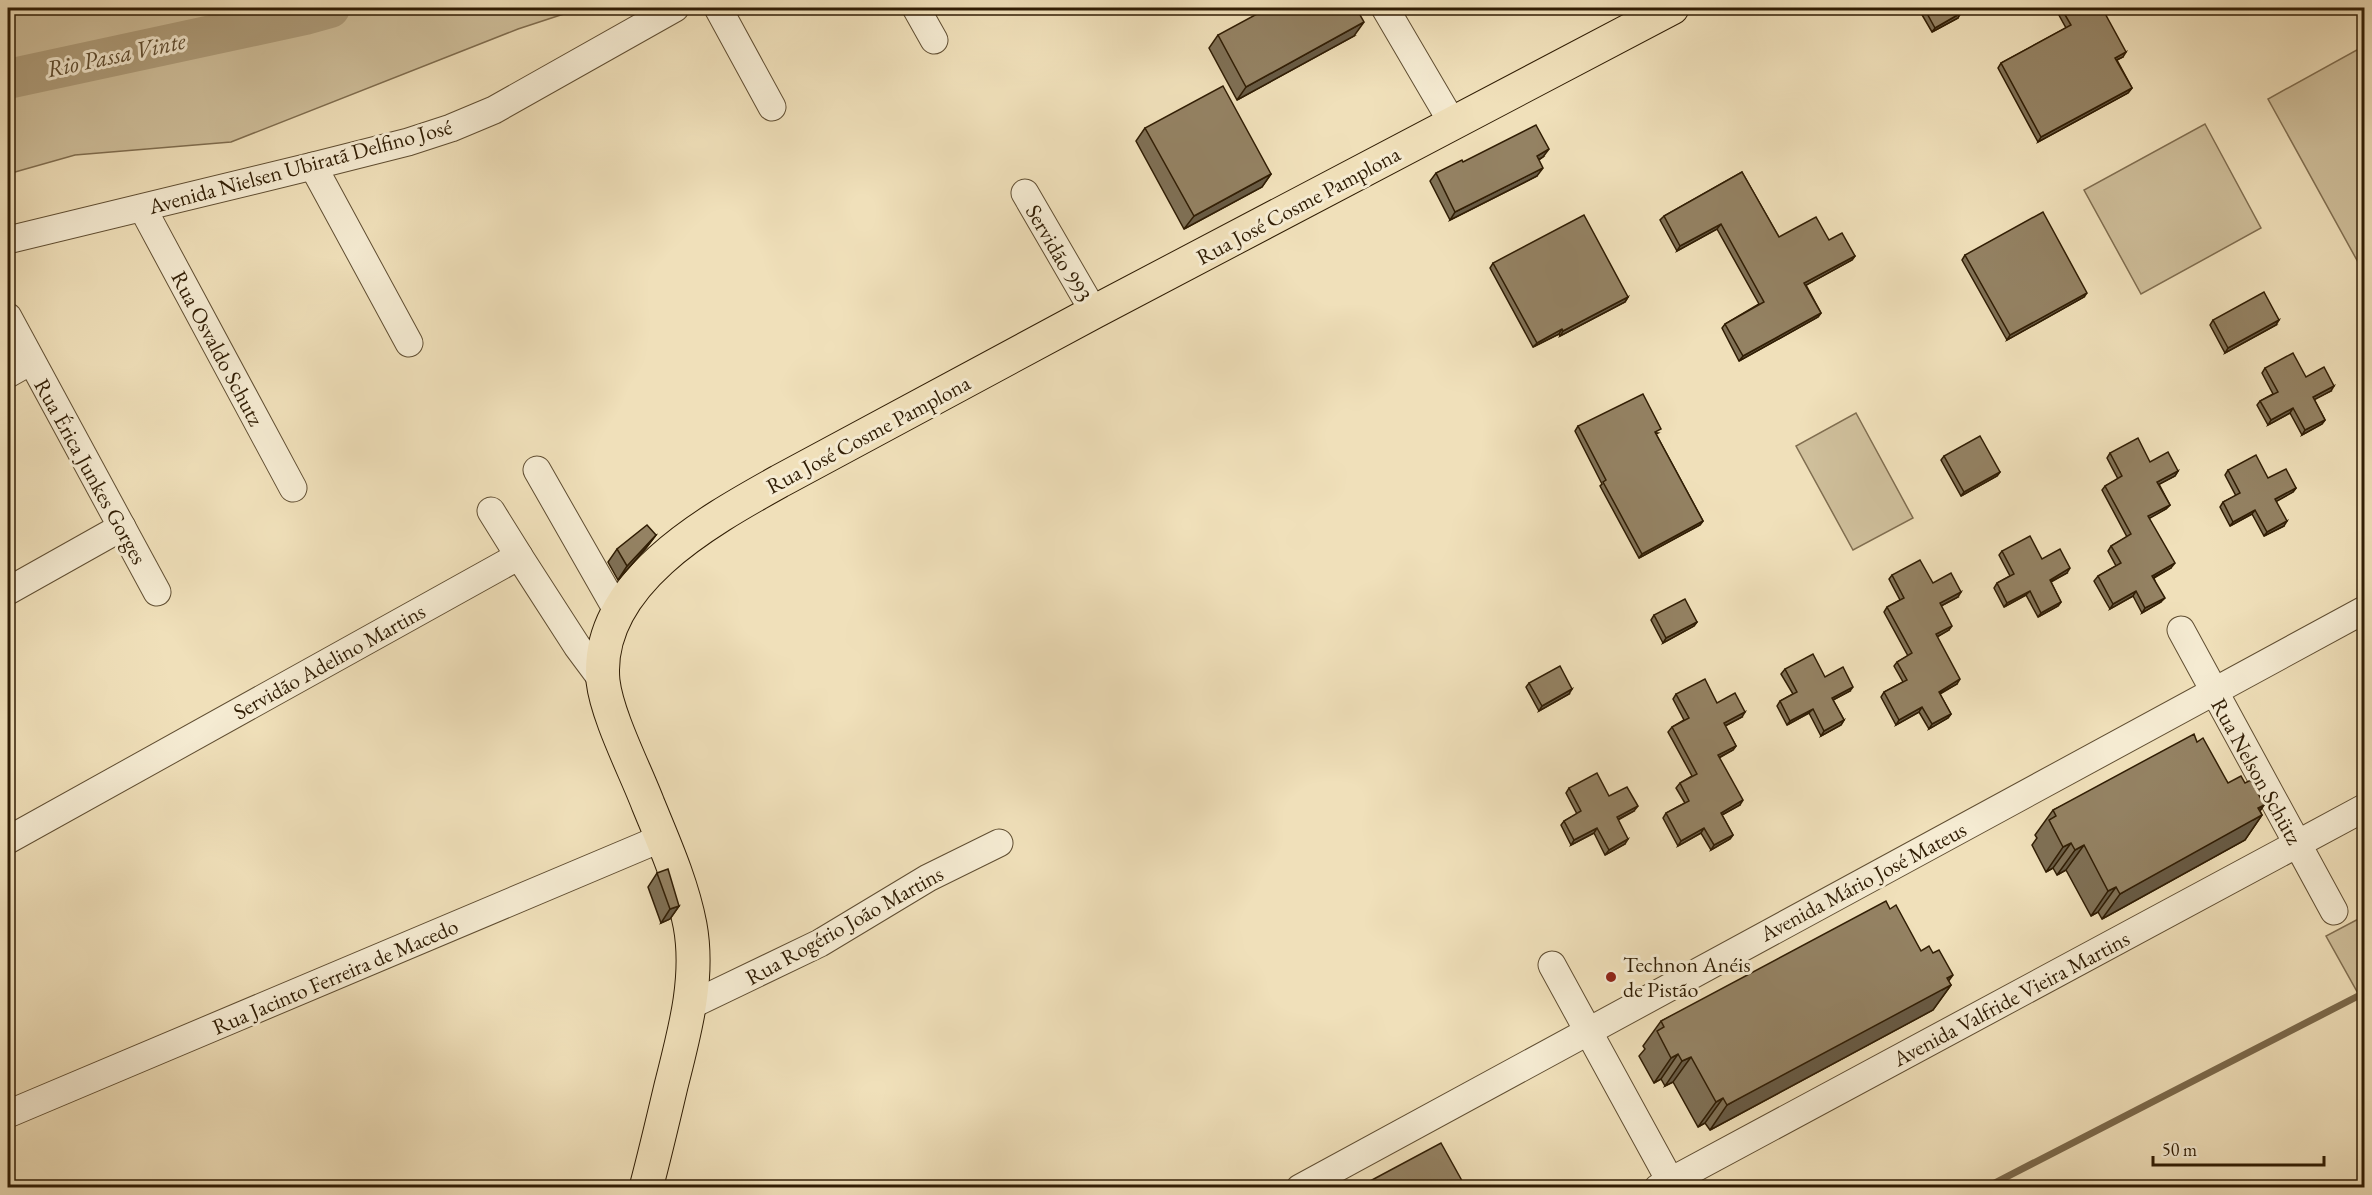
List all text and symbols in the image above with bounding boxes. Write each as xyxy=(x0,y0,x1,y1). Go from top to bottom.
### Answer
water label: Rio Passa Vinte xyxy=(44,24,189,84)
street label: Avenida Nielsen Ubiratã Delfino José xyxy=(144,112,455,221)
street label: Rua José Cosme Pamplona xyxy=(1191,139,1406,272)
street label: Servidão 993 xyxy=(1019,199,1098,307)
street label: Rua Osvaldo Schutz xyxy=(165,266,271,431)
street label: Rua José Cosme Pamplona xyxy=(761,368,976,501)
street label: Rua Érica Junkes Gorges xyxy=(27,373,154,569)
street label: Servidão Adelino Martins xyxy=(228,597,430,726)
street label: Rua Nelson Schütz xyxy=(2204,693,2309,850)
street label: Avenida Mário José Mateus xyxy=(1754,815,1971,949)
street label: Rua Rogério João Martins xyxy=(740,859,948,992)
street label: Rua Jacinto Ferreira de Macedo xyxy=(208,911,463,1041)
street label: Avenida Valfride Vieira Martins xyxy=(1887,924,2135,1074)
place label: Technon Anéis de Pistão xyxy=(1623,950,1751,1004)
marker: Technon Anéis de Pistão xyxy=(1604,970,1618,984)
scale bar xyxy=(2153,1129,2324,1167)
text: 50 m xyxy=(2162,1138,2197,1161)

